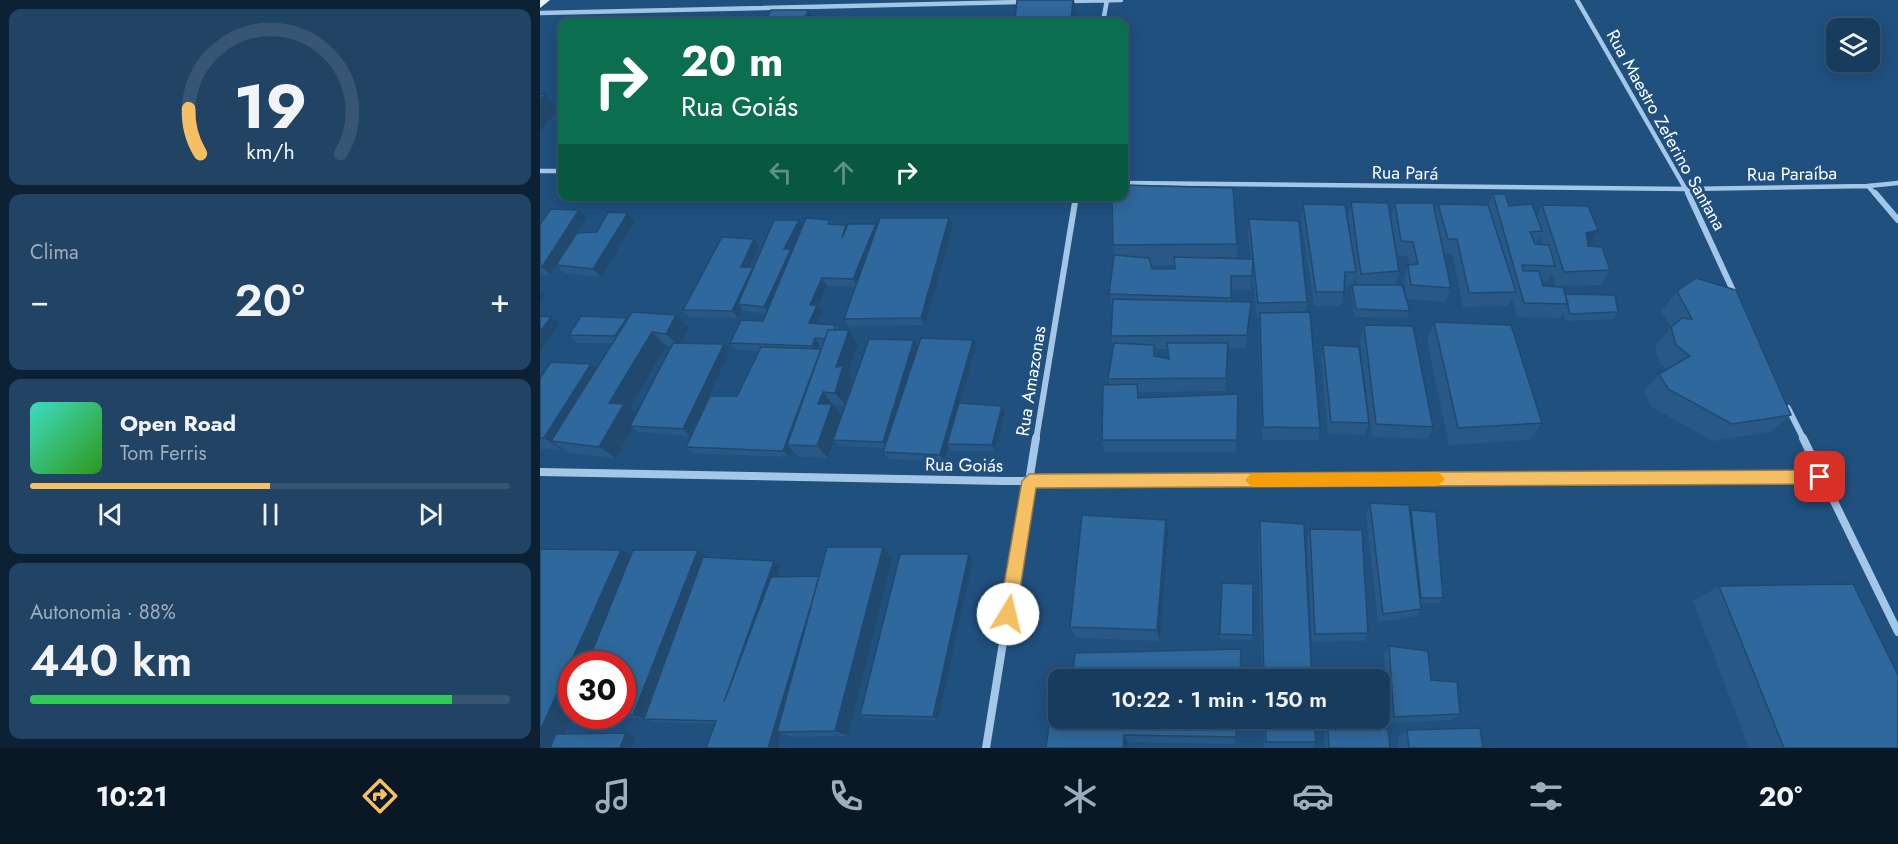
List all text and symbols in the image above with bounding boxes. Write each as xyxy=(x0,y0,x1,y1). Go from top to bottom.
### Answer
map controls xyxy=(1826,18,1880,72)
button: layers xyxy=(1826,18,1880,72)
street label: Rua Maestro Zeferino Santana xyxy=(1600,25,1732,235)
text: 20 m xyxy=(681,31,783,92)
icon: right xyxy=(582,42,660,120)
text: 19 xyxy=(233,61,307,151)
text: Rua Goiás xyxy=(681,87,798,126)
text: km/h xyxy=(246,136,294,167)
icon: left xyxy=(764,156,797,189)
icon: ahead xyxy=(827,156,860,189)
icon: right xyxy=(890,156,923,189)
street label: Rua Pará xyxy=(1372,159,1438,187)
street label: Rua Paraíba xyxy=(1747,160,1837,188)
text: Clima xyxy=(30,238,79,267)
text: 20° xyxy=(234,268,305,333)
text: − xyxy=(30,277,49,324)
text: + xyxy=(490,277,510,324)
street label: Rua Amazonas xyxy=(1009,324,1053,438)
text: Open Road xyxy=(120,407,236,439)
text: Tom Ferris xyxy=(120,439,207,468)
street label: Rua Goiás xyxy=(925,451,1003,479)
pin xyxy=(1794,451,1845,502)
icon: arrive xyxy=(1803,460,1836,493)
icon: previous xyxy=(94,498,127,531)
icon: pause xyxy=(254,498,287,531)
icon: next xyxy=(414,498,447,531)
position arrow xyxy=(976,582,1040,646)
text: Autonomia · 88% xyxy=(30,598,176,627)
text: 440 km xyxy=(30,628,192,693)
speed limit sign: 30 xyxy=(558,651,636,729)
text: 10:22 · 1 min · 150 m xyxy=(1111,683,1327,715)
icon: directions xyxy=(359,775,401,817)
icon: music xyxy=(592,775,634,817)
icon: phone xyxy=(825,775,867,817)
icon: climate xyxy=(1059,775,1101,817)
icon: car xyxy=(1292,775,1334,817)
icon: filters xyxy=(1525,775,1567,817)
text: 10:21 xyxy=(96,777,167,816)
text: 20° xyxy=(1759,777,1802,816)

